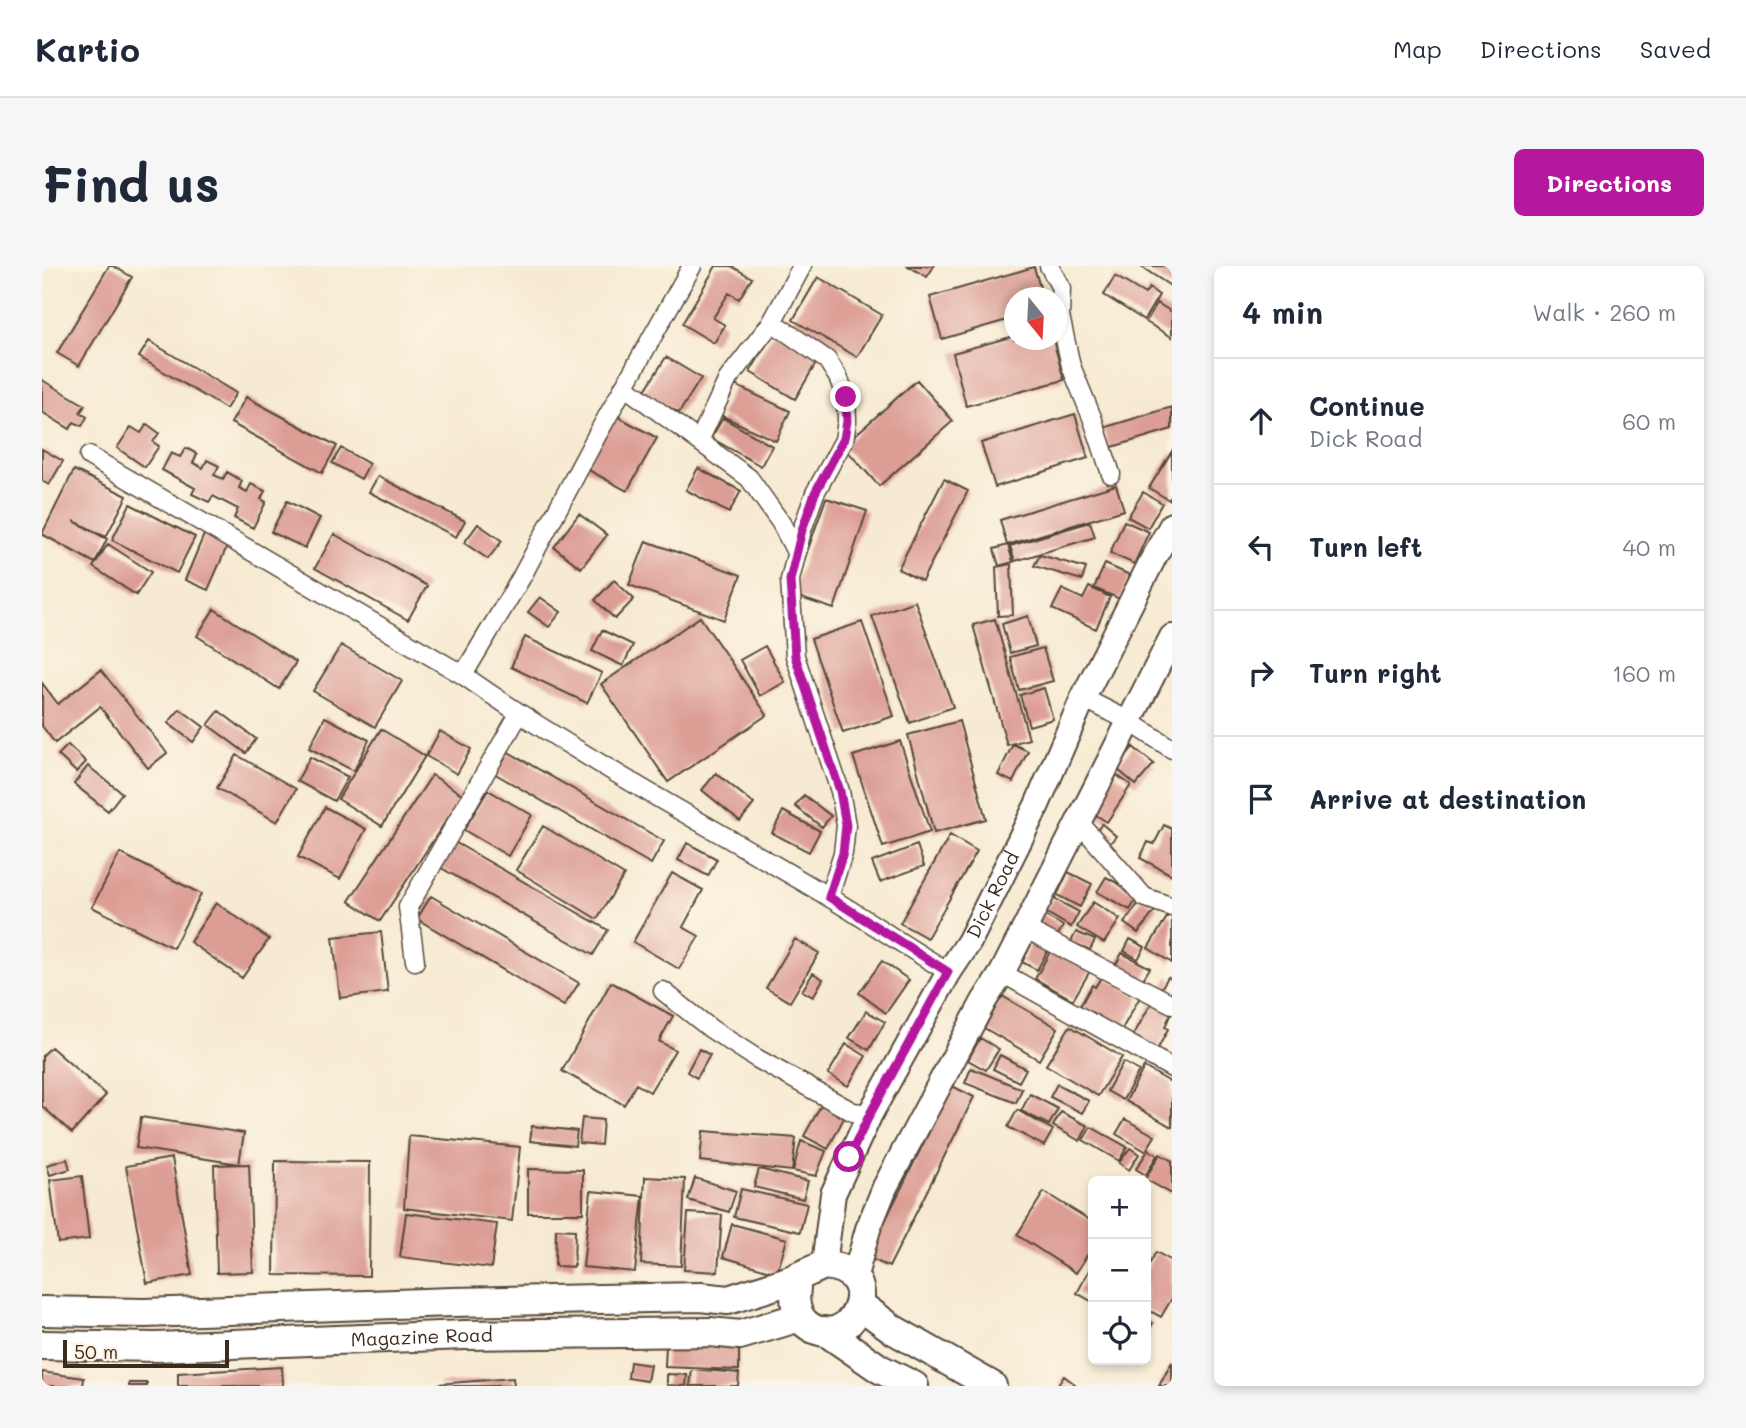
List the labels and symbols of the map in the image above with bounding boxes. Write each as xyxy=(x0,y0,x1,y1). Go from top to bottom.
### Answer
north arrow xyxy=(1004,287,1067,350)
route end xyxy=(830,381,861,412)
street label: Dick Road xyxy=(960,847,1024,942)
route start xyxy=(833,1141,864,1172)
street label: Magazine Road xyxy=(350,1322,493,1351)
scale bar xyxy=(63,1337,229,1369)

